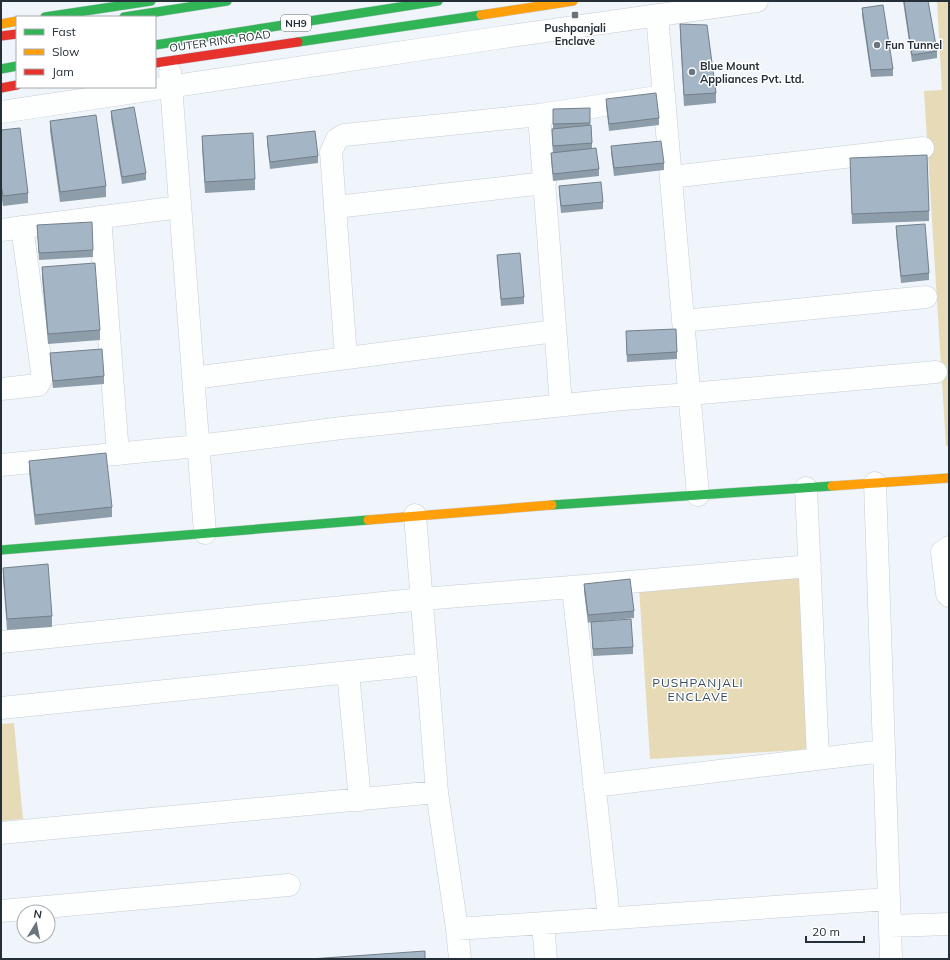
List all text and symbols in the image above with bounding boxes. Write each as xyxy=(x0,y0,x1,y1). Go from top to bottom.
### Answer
marker: Pushpanjali Enclave xyxy=(570,10,580,20)
road number: NH9 xyxy=(281,15,311,31)
legend xyxy=(16,16,156,88)
place label: Pushpanjali Enclave xyxy=(544,21,606,48)
text: Fast xyxy=(52,24,76,39)
street label: OUTER RING ROAD xyxy=(169,27,271,55)
place label: Fun Tunnel xyxy=(885,38,942,52)
marker: Fun Tunnel xyxy=(872,40,882,50)
text: Slow xyxy=(52,44,80,59)
place label: Blue Mount Appliances Pvt. Ltd. xyxy=(700,59,804,86)
text: Jam xyxy=(52,64,74,79)
marker: Blue Mount Appliances Pvt. Ltd. xyxy=(687,67,697,77)
district label: PUSHPANJALI ENCLAVE xyxy=(652,675,744,704)
north arrow xyxy=(16,904,56,944)
text: N xyxy=(32,907,43,922)
scale bar xyxy=(806,918,864,944)
text: 20 m xyxy=(812,924,840,939)

